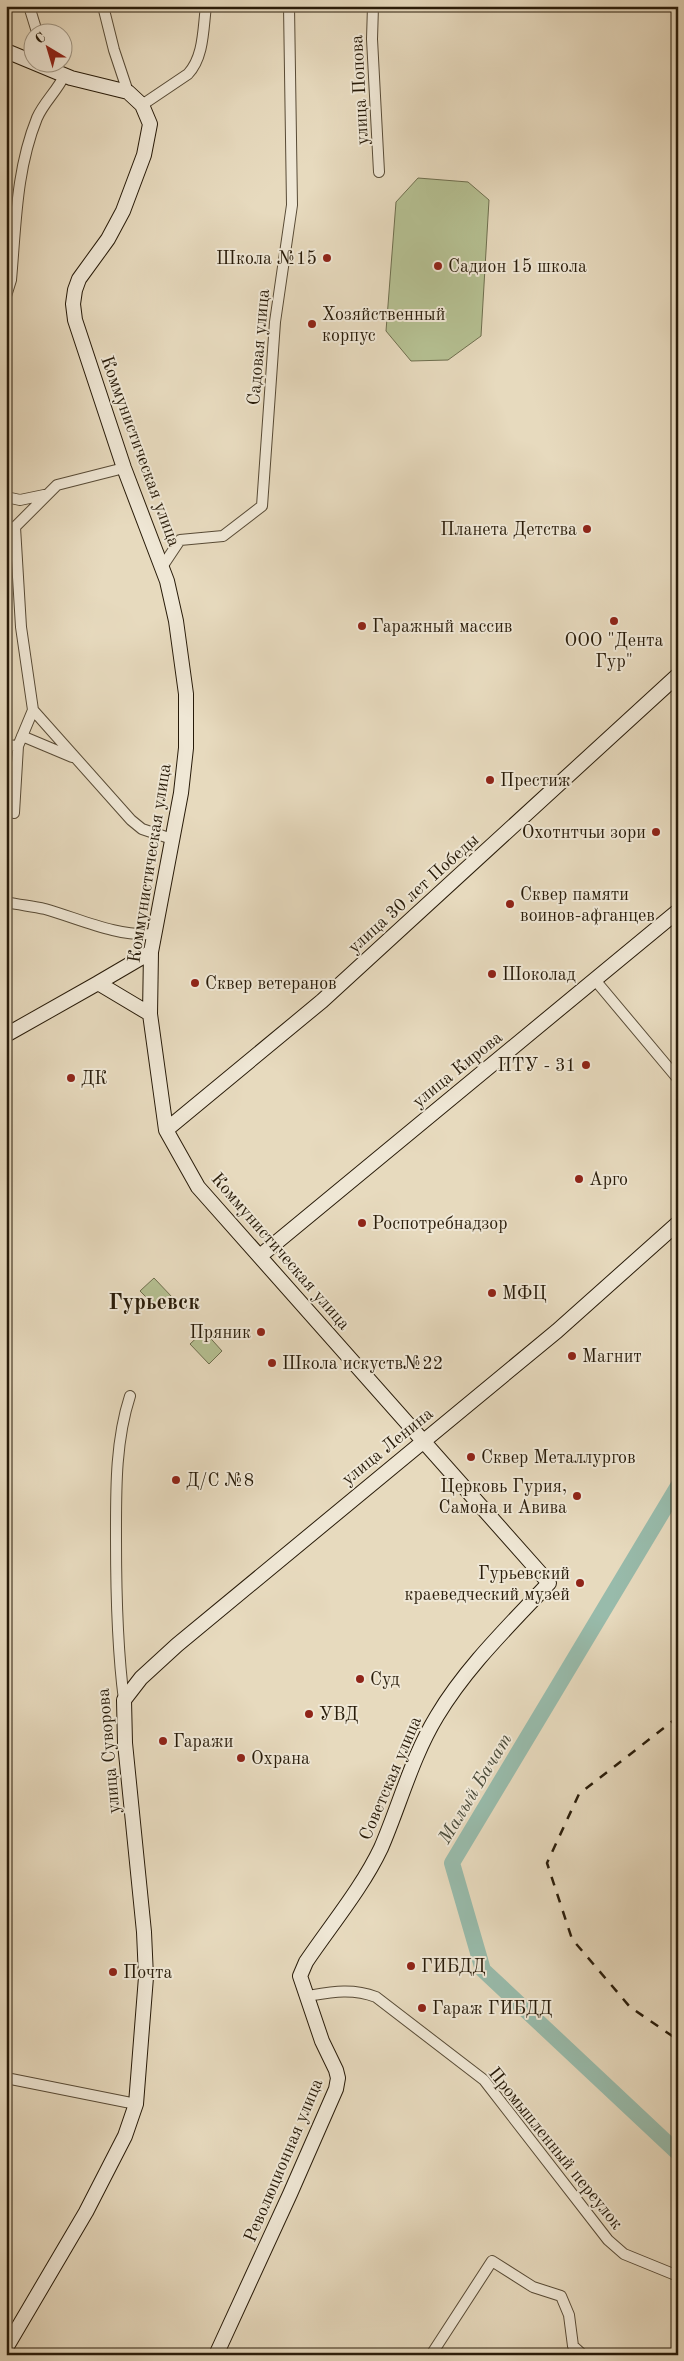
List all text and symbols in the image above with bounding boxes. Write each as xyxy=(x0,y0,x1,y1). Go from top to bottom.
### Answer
north arrow xyxy=(22,22,72,72)
text: С xyxy=(33,30,49,47)
street label: улица Попова xyxy=(348,34,372,146)
place label: Школа №15 xyxy=(216,250,317,268)
marker: Школа №15 xyxy=(321,252,333,264)
place label: Садион 15 школа xyxy=(448,258,587,276)
marker: Садион 15 школа xyxy=(432,260,444,272)
street label: Садовая улица xyxy=(245,288,273,406)
place label: Хозяйственный корпус xyxy=(322,306,445,345)
marker: Хозяйственный корпус xyxy=(306,318,318,330)
street label: Коммунистическая улица xyxy=(97,354,183,549)
place label: Планета Детства xyxy=(440,521,577,539)
marker: Планета Детства xyxy=(581,523,593,535)
marker: ООО "Дента Гур" xyxy=(608,615,620,627)
place label: Гаражный массив xyxy=(372,618,512,636)
marker: Гаражный массив xyxy=(356,620,368,632)
place label: ООО "Дента Гур" xyxy=(565,632,663,671)
street label: Коммунистическая улица xyxy=(125,762,175,964)
place label: Престиж xyxy=(500,772,571,790)
marker: Престиж xyxy=(484,774,496,786)
place label: Охотнтчьи зори xyxy=(522,824,646,842)
marker: Охотнтчьи зори xyxy=(650,826,662,838)
street label: улица 30 лет Победы xyxy=(345,830,483,957)
place label: Сквер памяти воинов-афганцев xyxy=(520,886,655,926)
marker: Сквер памяти воинов-афганцев xyxy=(504,898,516,910)
place label: Шоколад xyxy=(502,966,576,984)
marker: Шоколад xyxy=(486,968,498,980)
place label: Сквер ветеранов xyxy=(205,975,337,993)
marker: Сквер ветеранов xyxy=(189,977,201,989)
street label: улица Кирова xyxy=(409,1028,506,1111)
place label: ПТУ - 31 xyxy=(497,1057,576,1075)
marker: ПТУ - 31 xyxy=(580,1059,592,1071)
place label: ДК xyxy=(81,1070,107,1088)
marker: ДК xyxy=(65,1072,77,1084)
street label: Коммунистическая улица xyxy=(207,1170,353,1334)
place label: Арго xyxy=(589,1171,628,1189)
marker: Арго xyxy=(573,1173,585,1185)
place label: Роспотребнадзор xyxy=(372,1215,507,1233)
marker: Роспотребнадзор xyxy=(356,1217,368,1229)
place label: МФЦ xyxy=(502,1285,547,1303)
marker: МФЦ xyxy=(486,1287,498,1299)
district label: Гурьевск xyxy=(108,1292,200,1314)
place label: Пряник xyxy=(190,1324,251,1342)
marker: Пряник xyxy=(255,1326,267,1338)
place label: Магнит xyxy=(582,1348,642,1366)
marker: Магнит xyxy=(566,1350,578,1362)
place label: Школа искуств№22 xyxy=(282,1355,443,1373)
marker: Школа искуств№22 xyxy=(266,1357,278,1369)
street label: улица Ленина xyxy=(339,1405,437,1489)
place label: Сквер Металлургов xyxy=(481,1449,636,1467)
marker: Сквер Металлургов xyxy=(465,1451,477,1463)
place label: Д/С №8 xyxy=(186,1472,254,1490)
marker: Д/С №8 xyxy=(170,1474,182,1486)
place label: Церковь Гурия, Самона и Авива xyxy=(439,1478,567,1517)
marker: Церковь Гурия, Самона и Авива xyxy=(571,1490,583,1502)
place label: Гурьевский краеведческий музей xyxy=(404,1565,570,1604)
marker: Гурьевский краеведческий музей xyxy=(574,1577,586,1589)
place label: Суд xyxy=(370,1671,400,1689)
marker: Суд xyxy=(354,1673,366,1685)
street label: улица Суворова xyxy=(95,1687,123,1814)
place label: УВД xyxy=(319,1706,358,1724)
marker: УВД xyxy=(303,1708,315,1720)
street label: Советская улица xyxy=(357,1714,425,1843)
water label: Малый Бачат xyxy=(435,1731,516,1848)
place label: Гаражи xyxy=(173,1733,233,1751)
marker: Гаражи xyxy=(157,1735,169,1747)
place label: Охрана xyxy=(251,1750,310,1768)
marker: Охрана xyxy=(235,1752,247,1764)
place label: ГИБДД xyxy=(421,1958,486,1976)
marker: ГИБДД xyxy=(405,1960,417,1972)
place label: Почта xyxy=(123,1964,173,1982)
marker: Почта xyxy=(107,1966,119,1978)
place label: Гараж ГИБДД xyxy=(432,2000,552,2018)
marker: Гараж ГИБДД xyxy=(416,2002,428,2014)
street label: Промышленный переулок xyxy=(485,2064,626,2233)
street label: Революционная улица xyxy=(241,2076,327,2245)

